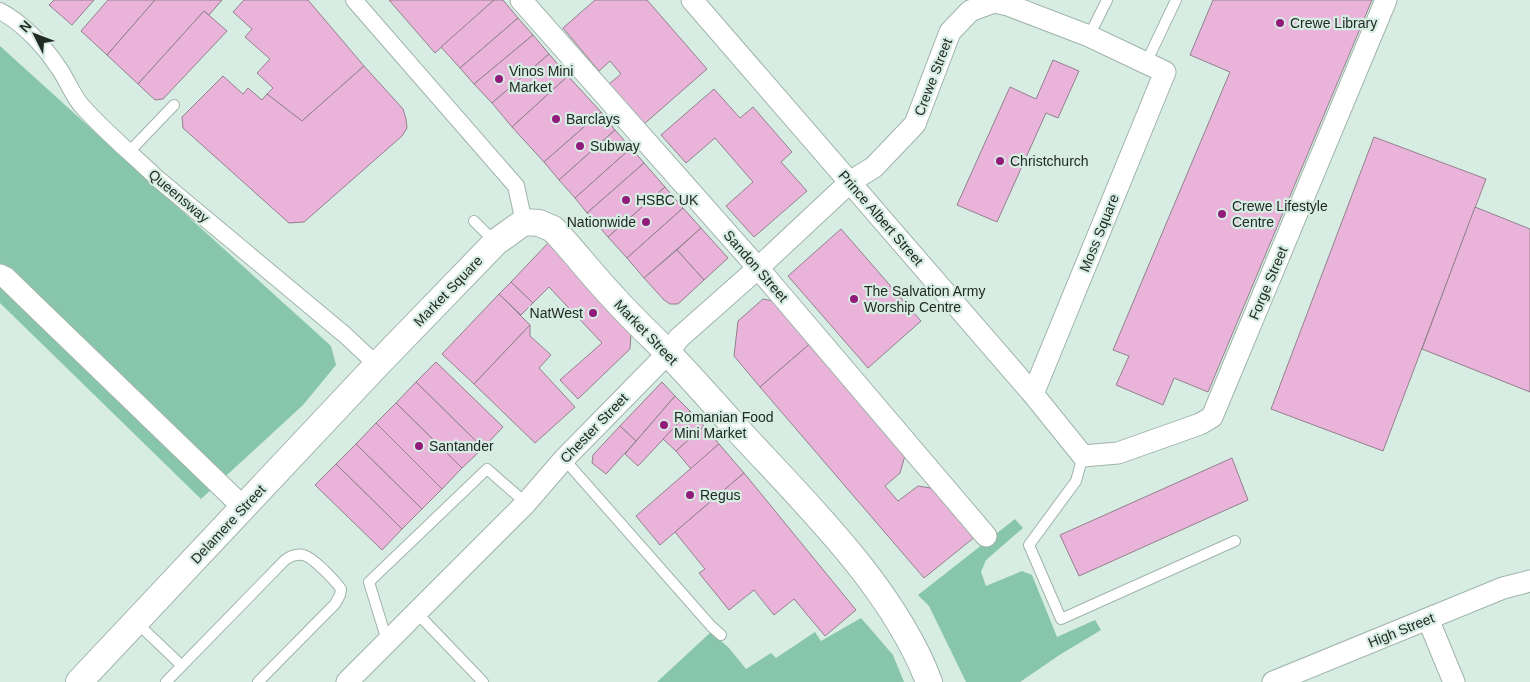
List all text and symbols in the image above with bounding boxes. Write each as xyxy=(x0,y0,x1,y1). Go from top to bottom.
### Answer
north arrow xyxy=(10,10,60,60)
place label: Crewe Library xyxy=(1290,15,1377,31)
text: N xyxy=(16,17,35,35)
marker: Crewe Library xyxy=(1274,17,1286,29)
street label: Crewe Street xyxy=(911,36,955,118)
place label: Vinos Mini Market xyxy=(509,63,573,95)
marker: Vinos Mini Market xyxy=(493,73,505,85)
place label: Barclays xyxy=(566,111,620,127)
marker: Barclays xyxy=(550,113,562,125)
place label: Subway xyxy=(590,138,640,154)
marker: Subway xyxy=(574,140,586,152)
place label: Christchurch xyxy=(1010,153,1089,169)
marker: Christchurch xyxy=(994,155,1006,167)
street label: Queensway xyxy=(146,166,212,226)
street label: Prince Albert Street xyxy=(835,167,927,269)
place label: HSBC UK xyxy=(636,192,699,208)
street label: Moss Square xyxy=(1076,192,1122,274)
marker: HSBC UK xyxy=(620,194,632,206)
place label: Crewe Lifestyle Centre xyxy=(1232,198,1328,230)
marker: Crewe Lifestyle Centre xyxy=(1216,208,1228,220)
place label: Nationwide xyxy=(567,214,636,230)
marker: Nationwide xyxy=(640,216,652,228)
street label: Sandon Street xyxy=(721,227,791,305)
street label: Forge Street xyxy=(1245,244,1291,322)
street label: Market Square xyxy=(410,252,486,330)
place label: The Salvation Army Worship Centre xyxy=(864,283,985,315)
marker: The Salvation Army Worship Centre xyxy=(848,293,860,305)
street label: Market Street xyxy=(611,296,681,368)
place label: NatWest xyxy=(530,305,583,321)
marker: NatWest xyxy=(587,307,599,319)
street label: Chester Street xyxy=(557,390,631,466)
place label: Romanian Food Mini Market xyxy=(674,409,774,441)
marker: Romanian Food Mini Market xyxy=(658,419,670,431)
place label: Santander xyxy=(429,438,494,454)
marker: Santander xyxy=(413,440,425,452)
street label: Delamere Street xyxy=(187,481,269,567)
place label: Regus xyxy=(700,487,740,503)
marker: Regus xyxy=(684,489,696,501)
street label: High Street xyxy=(1366,609,1437,651)

